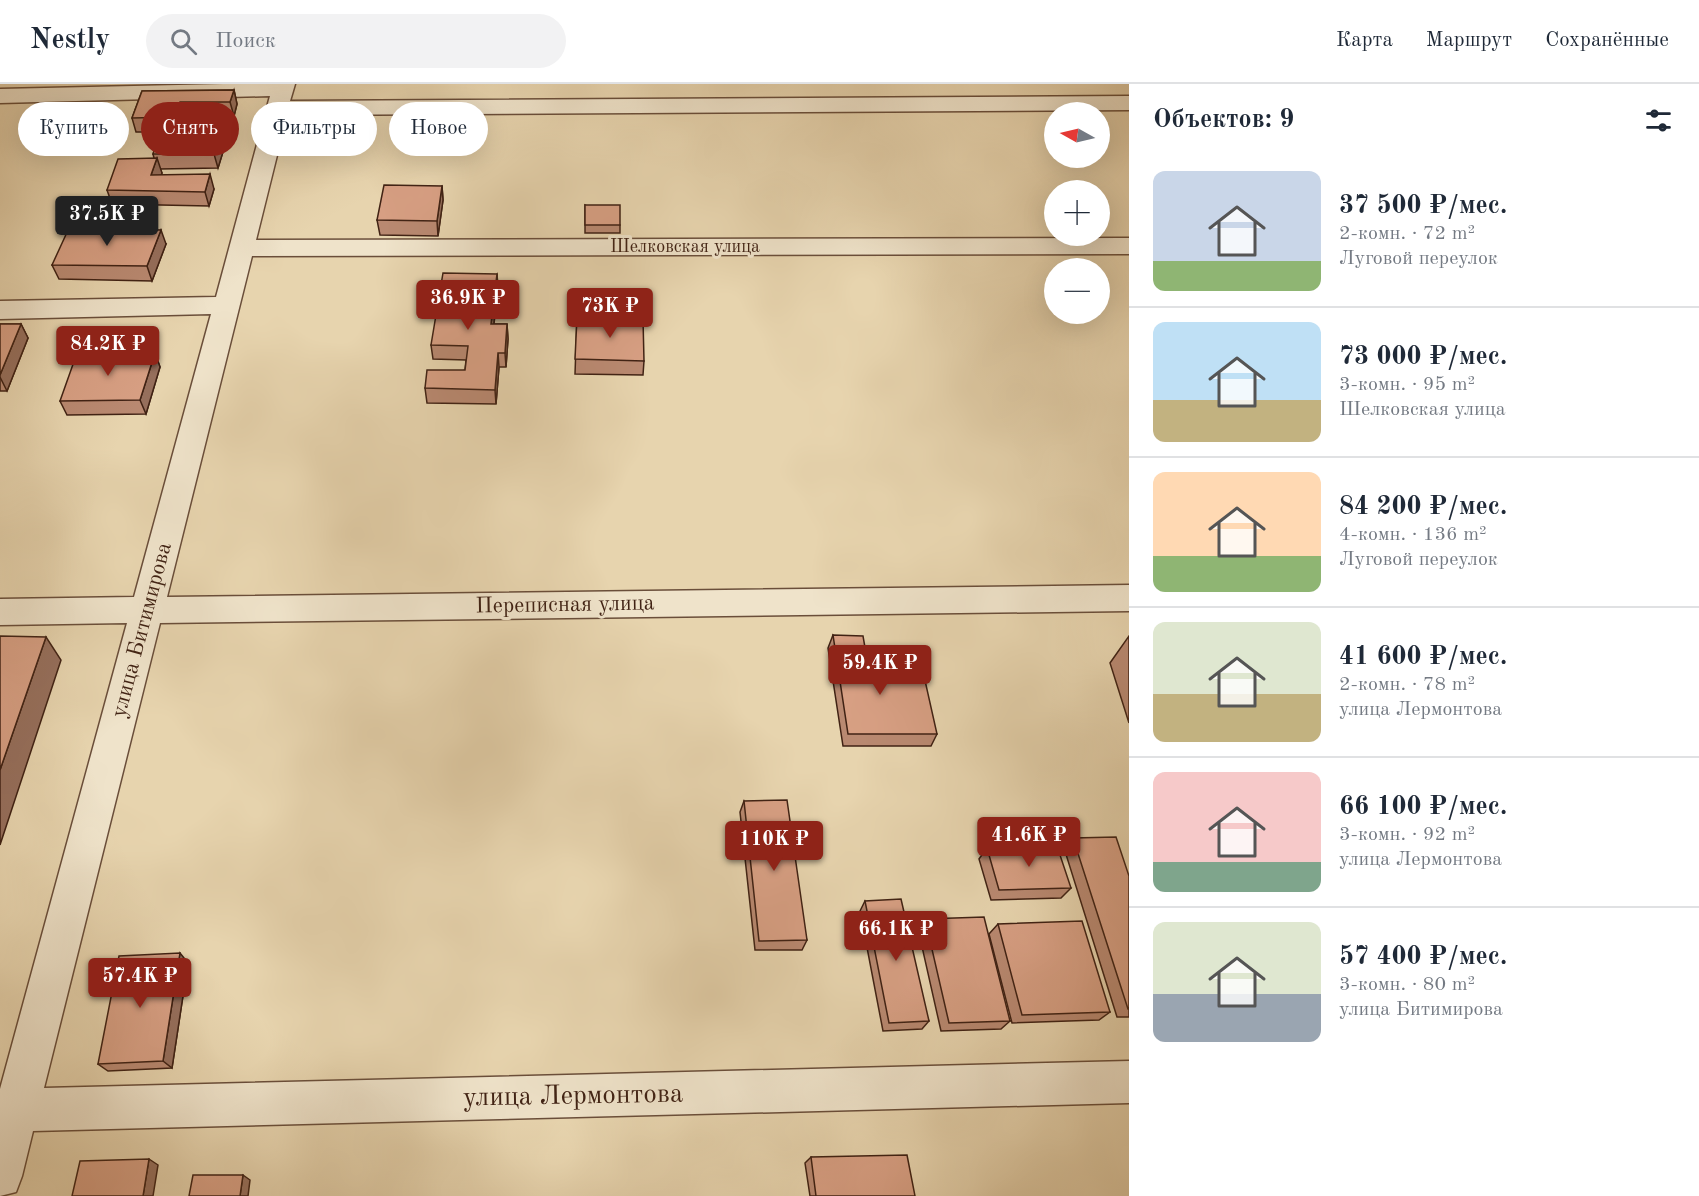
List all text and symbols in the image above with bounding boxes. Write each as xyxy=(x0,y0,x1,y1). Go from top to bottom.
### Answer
search box xyxy=(146,14,566,68)
icon: search xyxy=(167,25,200,58)
text: Nestly xyxy=(30,27,110,55)
text: Поиск xyxy=(215,30,276,52)
text: Карта xyxy=(1336,30,1393,51)
text: Маршрут xyxy=(1426,30,1512,51)
text: Сохранённые xyxy=(1545,30,1669,51)
chip: Купить xyxy=(18,102,129,156)
chip: Снять xyxy=(141,102,239,156)
chip: Фильтры xyxy=(251,102,377,156)
chip: Новое xyxy=(389,102,488,156)
north arrow xyxy=(1044,102,1110,168)
map controls xyxy=(1044,102,1110,324)
icon: filters xyxy=(1642,104,1675,137)
text: Объектов: 9 xyxy=(1153,107,1294,133)
button: + xyxy=(1044,180,1110,246)
text: 37 500 ₽/мес. xyxy=(1339,193,1507,219)
icon: home xyxy=(1201,195,1273,267)
pin: 37.5K ₽ xyxy=(52,196,162,247)
text: 37.5K ₽ xyxy=(69,205,145,225)
text: 2-комн. · 72 m² xyxy=(1339,224,1475,244)
street label: Шелковская улица xyxy=(610,238,760,256)
text: Луговой переулок xyxy=(1339,249,1498,269)
button: − xyxy=(1044,258,1110,324)
pin: 36.9K ₽ xyxy=(413,280,523,331)
pin: 73K ₽ xyxy=(568,288,652,339)
text: 36.9K ₽ xyxy=(430,289,506,309)
text: 73K ₽ xyxy=(581,297,639,317)
pin: 84.2K ₽ xyxy=(53,326,163,377)
text: 84.2K ₽ xyxy=(70,335,146,355)
text: 73 000 ₽/мес. xyxy=(1339,344,1507,370)
icon: home xyxy=(1201,346,1273,418)
text: 3-комн. · 95 m² xyxy=(1339,375,1475,395)
text: Шелковская улица xyxy=(1339,400,1506,420)
text: 84 200 ₽/мес. xyxy=(1339,494,1507,520)
icon: home xyxy=(1201,496,1273,568)
text: 4-комн. · 136 m² xyxy=(1339,525,1487,545)
street label: улица Битимирова xyxy=(108,540,176,720)
text: Луговой переулок xyxy=(1339,550,1498,570)
street label: Переписная улица xyxy=(475,592,655,618)
text: 41 600 ₽/мес. xyxy=(1339,644,1507,670)
pin: 59.4K ₽ xyxy=(825,645,935,696)
icon: home xyxy=(1201,646,1273,718)
text: 59.4K ₽ xyxy=(842,654,918,674)
text: 2-комн. · 78 m² xyxy=(1339,675,1475,695)
text: улица Лермонтова xyxy=(1339,700,1502,720)
text: 66 100 ₽/мес. xyxy=(1339,794,1507,820)
icon: home xyxy=(1201,796,1273,868)
pin: 41.6K ₽ xyxy=(974,817,1084,868)
pin: 110K ₽ xyxy=(725,821,823,872)
text: 3-комн. · 92 m² xyxy=(1339,825,1475,845)
text: 41.6K ₽ xyxy=(991,826,1067,846)
text: 110K ₽ xyxy=(739,830,809,850)
text: улица Лермонтова xyxy=(1339,850,1502,870)
pin: 66.1K ₽ xyxy=(841,911,951,962)
text: 66.1K ₽ xyxy=(858,920,934,940)
text: 57 400 ₽/мес. xyxy=(1339,944,1507,970)
icon: home xyxy=(1201,946,1273,1018)
pin: 57.4K ₽ xyxy=(85,958,195,1009)
text: 57.4K ₽ xyxy=(102,967,178,987)
text: 3-комн. · 80 m² xyxy=(1339,975,1475,995)
text: улица Битимирова xyxy=(1339,1000,1503,1020)
street label: улица Лермонтова xyxy=(463,1081,683,1111)

